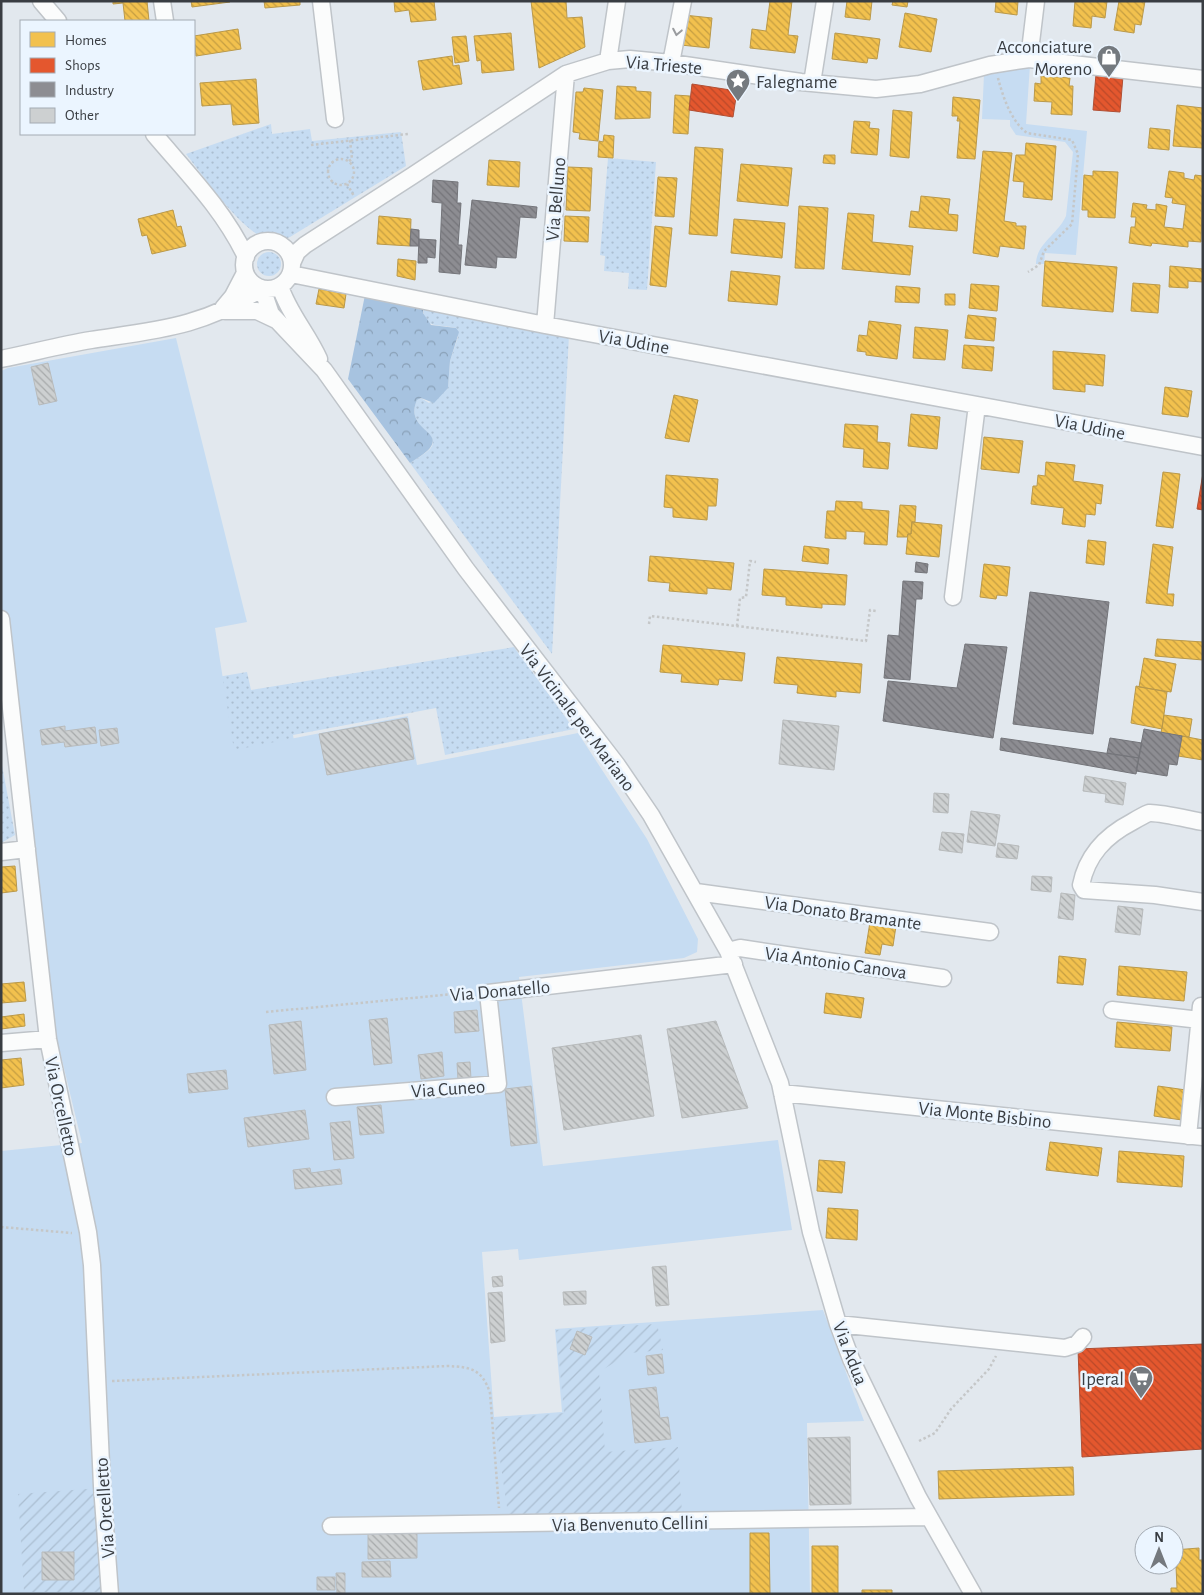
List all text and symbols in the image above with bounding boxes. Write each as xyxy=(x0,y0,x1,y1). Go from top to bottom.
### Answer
legend xyxy=(20,20,195,135)
one-way arrow xyxy=(672,28,682,36)
text: Homes xyxy=(65,33,107,48)
place label: Acconciature Moreno xyxy=(997,38,1092,79)
shop icon: Acconciature Moreno xyxy=(1096,44,1122,78)
street label: Via Trieste xyxy=(625,53,703,78)
text: Shops xyxy=(65,58,100,73)
place icon: Falegname xyxy=(725,68,751,102)
place label: Falegname xyxy=(756,73,837,92)
text: Industry xyxy=(65,83,114,98)
text: Other xyxy=(65,108,99,123)
street label: Via Belluno xyxy=(543,156,570,242)
street label: Via Udine xyxy=(597,327,671,358)
street label: Via Udine xyxy=(1053,411,1127,444)
street label: Via Vicinale per Mariano xyxy=(515,641,638,795)
street label: Via Donato Bramante xyxy=(763,893,922,934)
street label: Via Antonio Canova xyxy=(763,944,908,983)
street label: Via Donatello xyxy=(449,978,551,1005)
street label: Via Orcelletto xyxy=(41,1055,80,1158)
street label: Via Cuneo xyxy=(410,1077,486,1102)
street label: Via Monte Bisbino xyxy=(917,1099,1052,1132)
street label: Via Adua xyxy=(829,1319,870,1388)
supermarket icon: Iperal xyxy=(1128,1365,1154,1399)
place label: Iperal xyxy=(1081,1370,1124,1389)
street label: Via Orcelletto xyxy=(93,1457,118,1559)
street label: Via Benvenuto Cellini xyxy=(552,1514,708,1535)
north arrow xyxy=(1134,1525,1184,1575)
text: N xyxy=(1154,1531,1164,1545)

